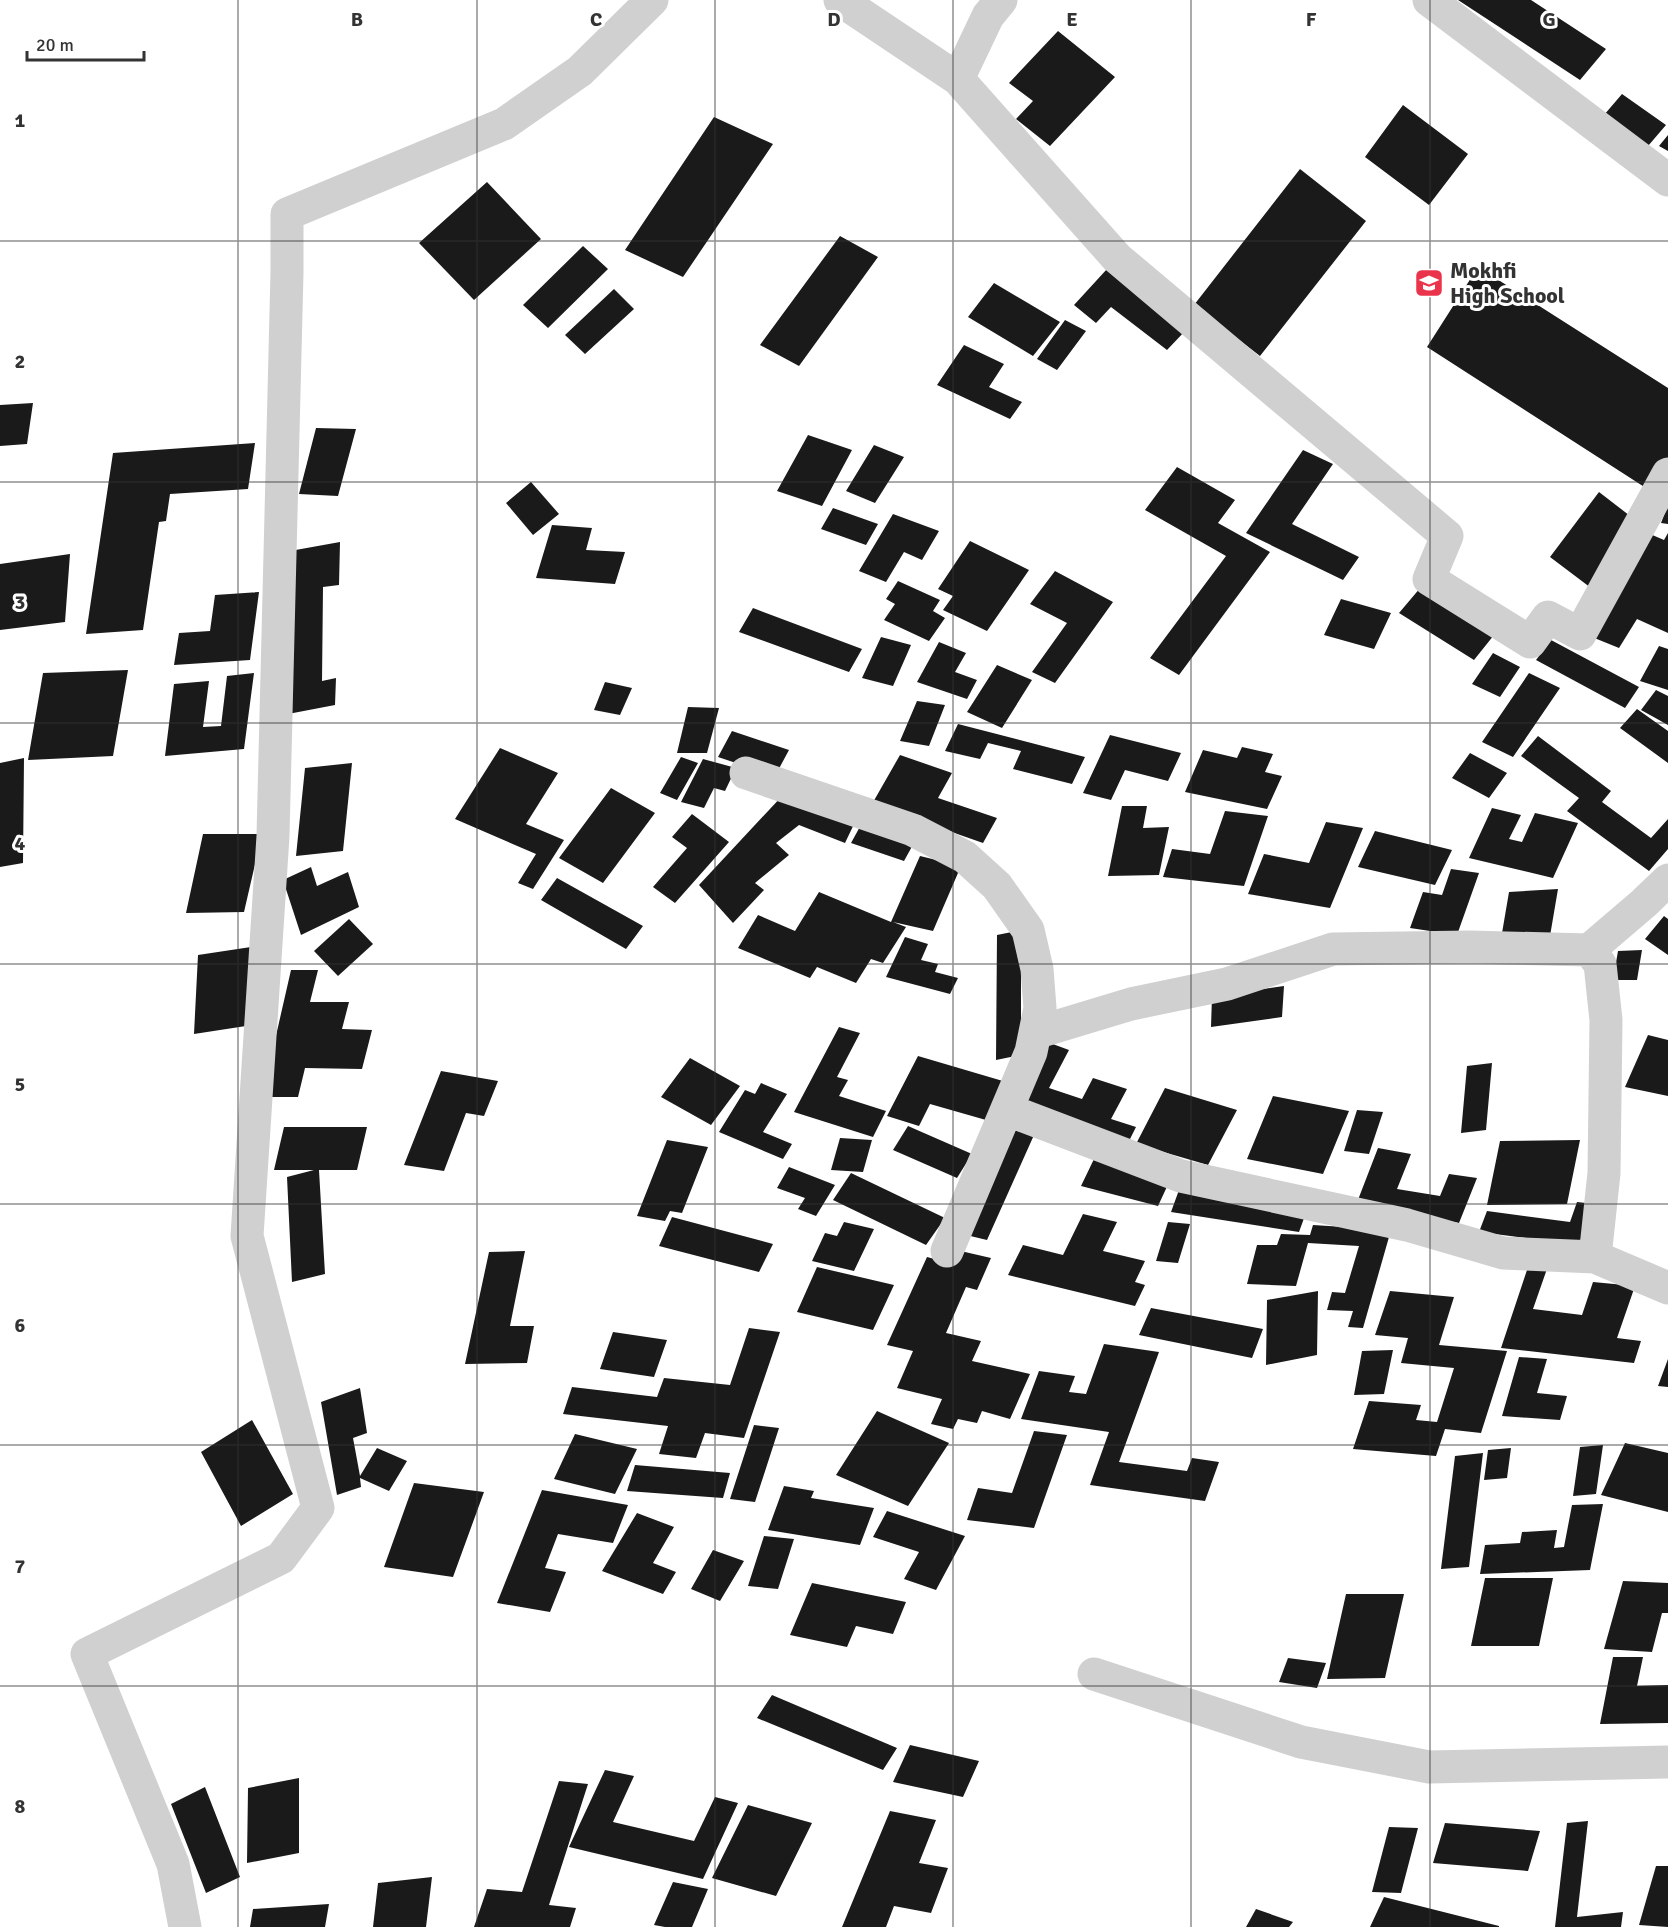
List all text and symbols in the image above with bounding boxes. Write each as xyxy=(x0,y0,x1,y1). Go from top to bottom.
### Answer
text: B xyxy=(351,7,363,32)
text: C xyxy=(590,7,602,32)
text: D xyxy=(827,7,841,32)
text: E xyxy=(1066,7,1078,32)
text: F xyxy=(1306,7,1317,32)
text: G xyxy=(1542,7,1556,32)
scale bar xyxy=(27,24,144,62)
text: 20 m xyxy=(36,34,74,56)
text: 1 xyxy=(15,108,26,133)
place label: Mokhfi High School xyxy=(1450,257,1565,309)
school or university icon: Mokhfi High School xyxy=(1413,267,1445,299)
text: 2 xyxy=(15,349,25,374)
text: 3 xyxy=(15,590,25,615)
text: 4 xyxy=(15,831,26,856)
text: 5 xyxy=(15,1072,25,1097)
text: 6 xyxy=(15,1313,26,1338)
text: 7 xyxy=(15,1554,26,1579)
text: 8 xyxy=(15,1794,26,1819)

